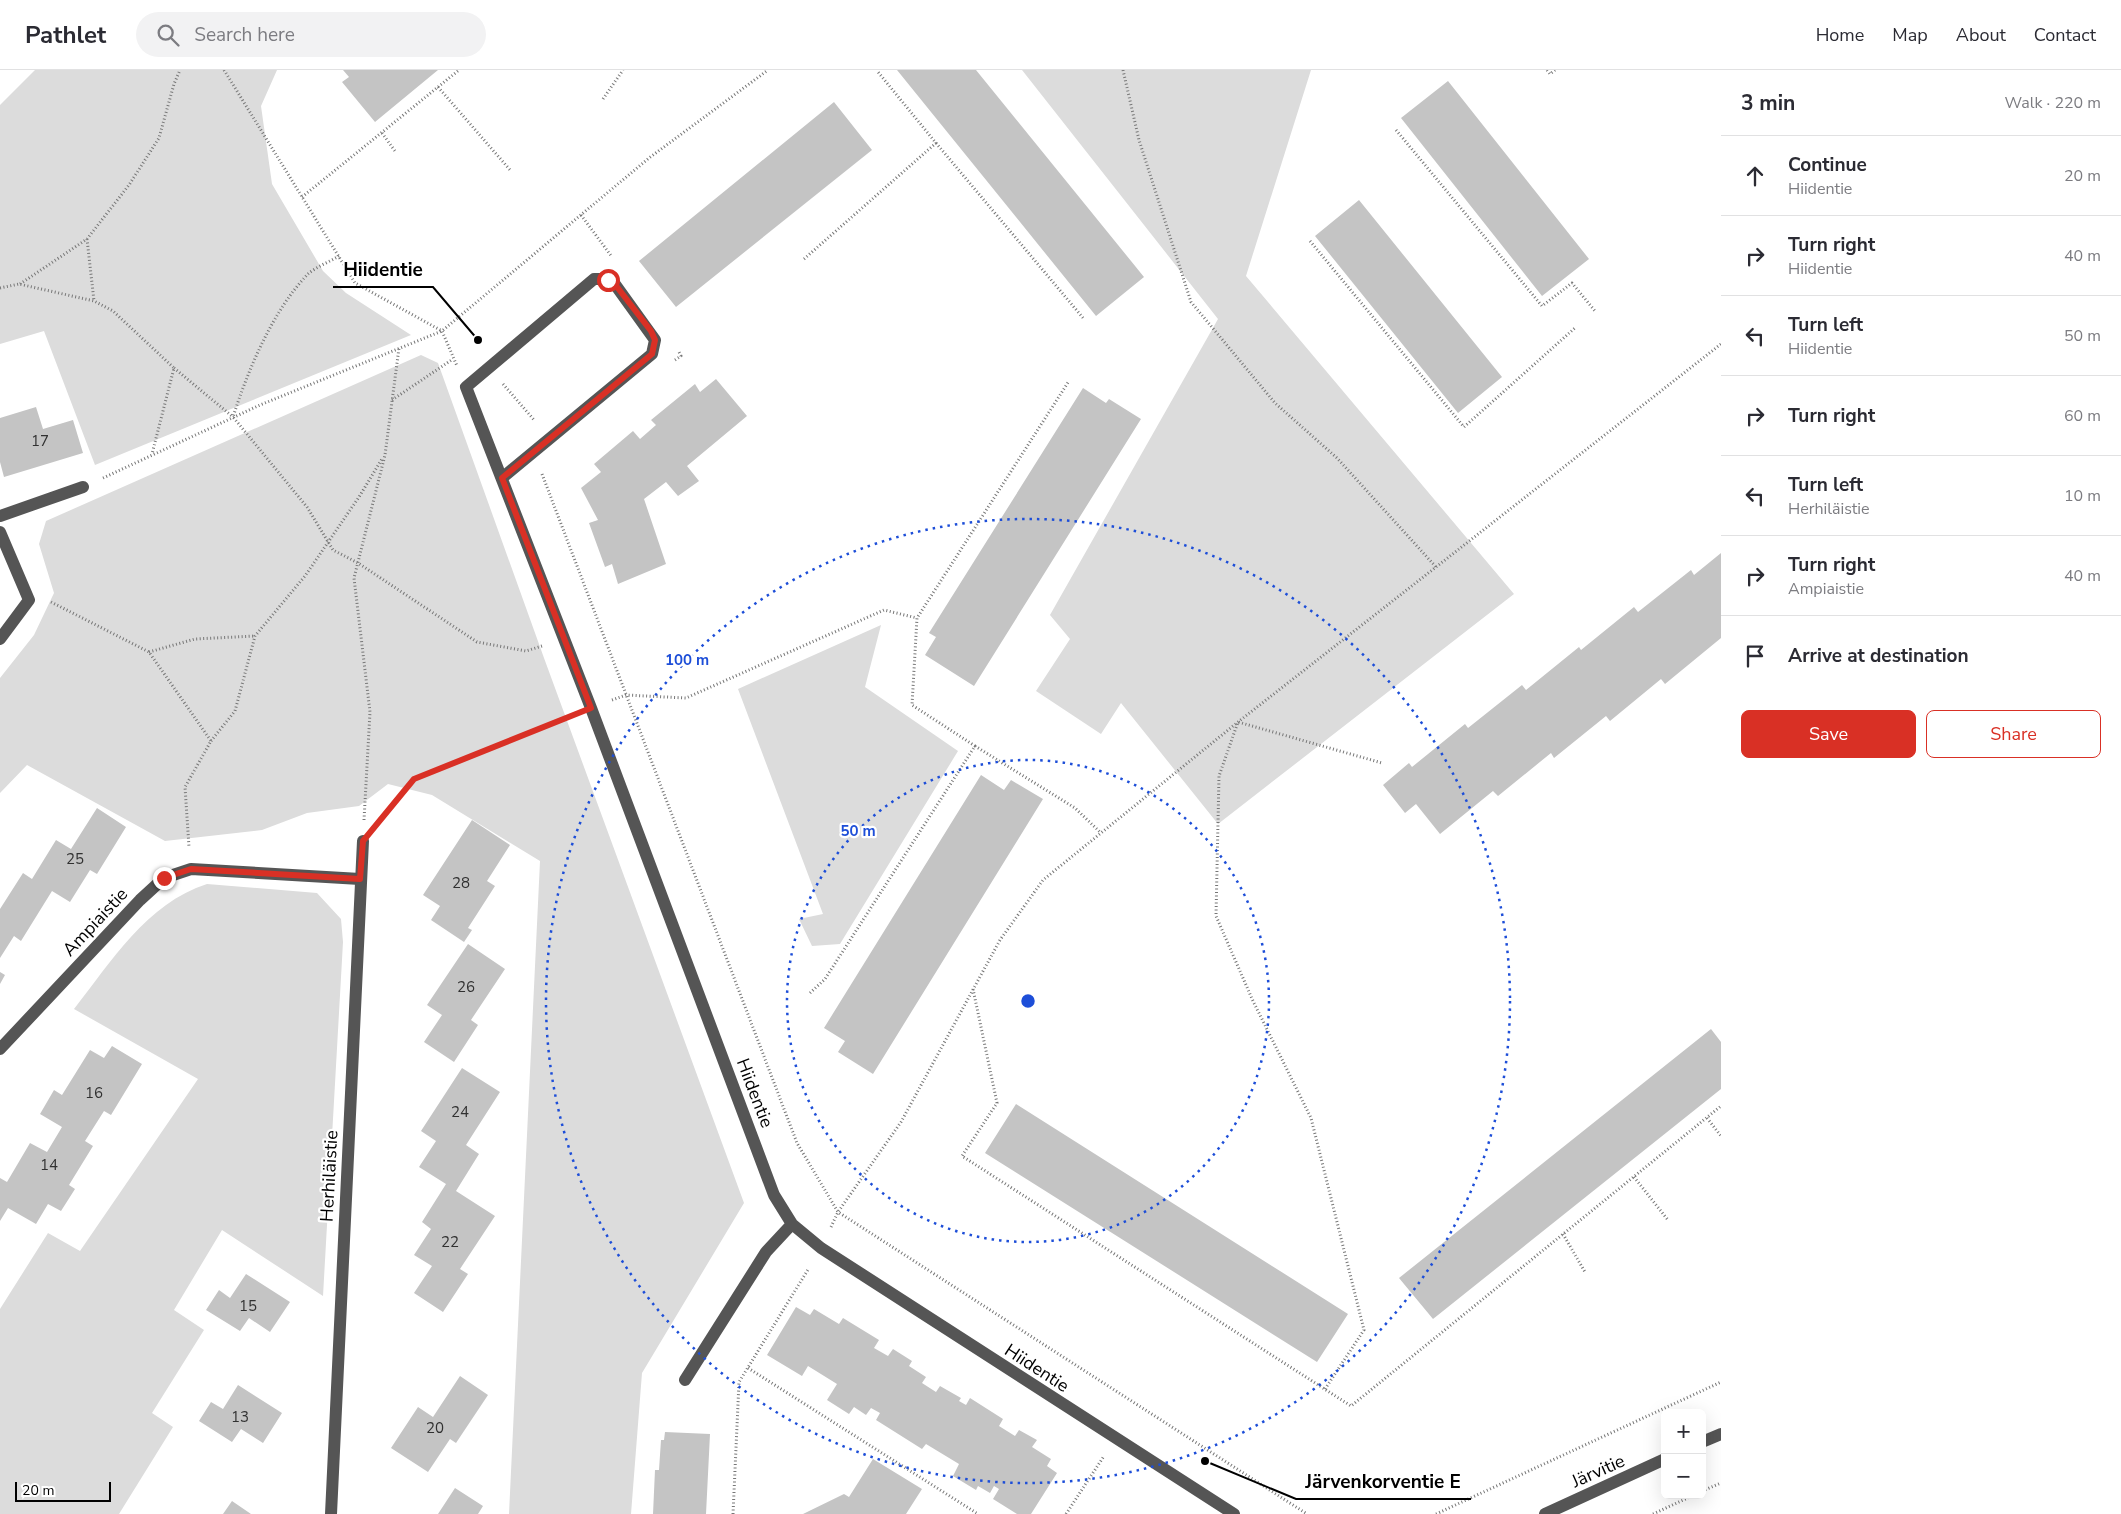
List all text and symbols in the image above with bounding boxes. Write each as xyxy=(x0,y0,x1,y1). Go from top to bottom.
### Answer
search box xyxy=(136,12,486,57)
text: Pathlet xyxy=(25,19,106,51)
icon: search xyxy=(154,21,182,49)
text: Search here xyxy=(194,22,295,48)
text: Home xyxy=(1816,23,1864,47)
text: Map xyxy=(1892,23,1928,47)
text: About xyxy=(1956,23,2006,47)
text: Contact xyxy=(2034,23,2096,47)
text: 3 min xyxy=(1741,89,1795,117)
text: Walk · 220 m xyxy=(2005,92,2101,114)
text: Continue xyxy=(1788,152,1867,178)
icon: ahead xyxy=(1741,162,1769,190)
text: 20 m xyxy=(2064,165,2101,187)
text: Hiidentie xyxy=(1788,178,1852,200)
text: Turn right xyxy=(1788,232,1875,258)
icon: right xyxy=(1741,242,1769,270)
text: 40 m xyxy=(2064,245,2101,267)
callout: Hiidentie xyxy=(333,253,433,287)
text: Hiidentie xyxy=(343,257,423,283)
text: Hiidentie xyxy=(1788,258,1852,280)
route start xyxy=(597,269,620,292)
text: Turn left xyxy=(1788,312,1863,338)
icon: left xyxy=(1741,322,1769,350)
text: 50 m xyxy=(2064,325,2101,347)
text: Hiidentie xyxy=(1788,338,1852,360)
icon: right xyxy=(1741,402,1769,430)
text: Turn right xyxy=(1788,403,1875,429)
text: 60 m xyxy=(2064,405,2101,427)
house number: 17 xyxy=(31,431,49,451)
text: Turn left xyxy=(1788,472,1863,498)
icon: left xyxy=(1741,482,1769,510)
text: 10 m xyxy=(2064,485,2101,507)
text: Herhiläistie xyxy=(1788,498,1870,520)
text: Turn right xyxy=(1788,552,1875,578)
icon: right xyxy=(1741,562,1769,590)
text: 40 m xyxy=(2064,565,2101,587)
text: Ampiaistie xyxy=(1788,578,1864,600)
icon: arrive xyxy=(1741,642,1769,670)
text: Arrive at destination xyxy=(1788,643,1969,669)
text: 100 m xyxy=(665,650,709,670)
button: Save xyxy=(1741,710,1916,758)
button: Share xyxy=(1926,710,2101,758)
text: 50 m xyxy=(840,821,876,841)
house number: 25 xyxy=(66,849,84,869)
route end xyxy=(153,867,176,890)
house number: 28 xyxy=(452,873,470,893)
street label: Ampiaistie xyxy=(57,883,133,961)
house number: 26 xyxy=(457,977,475,997)
centre of rings xyxy=(1019,992,1037,1010)
street label: Hiidentie xyxy=(731,1055,779,1131)
house number: 16 xyxy=(85,1083,103,1103)
house number: 24 xyxy=(451,1102,469,1122)
street label: Herhiläistie xyxy=(315,1130,343,1222)
house number: 14 xyxy=(40,1155,58,1175)
house number: 22 xyxy=(441,1232,459,1252)
house number: 15 xyxy=(239,1296,257,1316)
street label: Hiidentie xyxy=(1000,1338,1074,1398)
house number: 13 xyxy=(231,1407,249,1427)
map controls xyxy=(1661,1409,1706,1499)
button: + xyxy=(1661,1409,1706,1454)
house number: 20 xyxy=(426,1418,444,1438)
street label: Järvitie xyxy=(1567,1449,1628,1494)
button: − xyxy=(1661,1454,1706,1499)
callout: Järvenkorventie E xyxy=(1296,1465,1471,1499)
text: Järvenkorventie E xyxy=(1304,1469,1461,1495)
scale bar xyxy=(15,1479,111,1502)
text: 20 m xyxy=(22,1481,54,1500)

